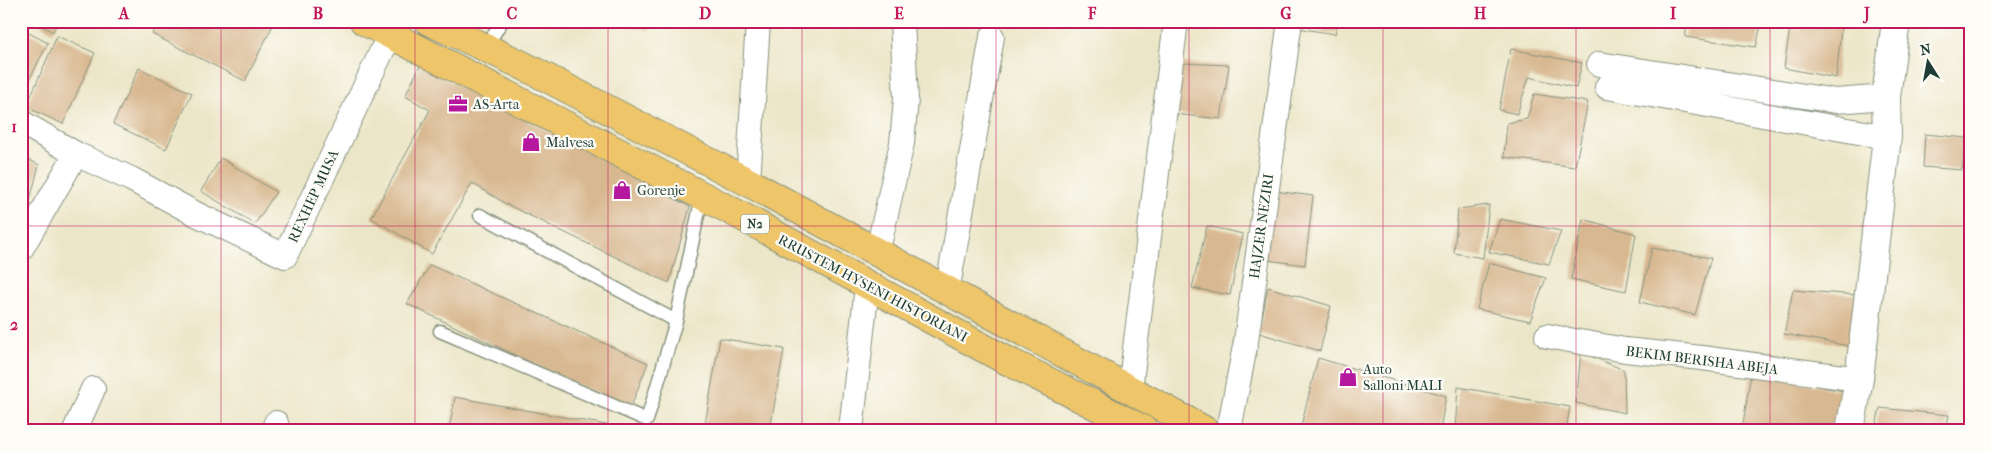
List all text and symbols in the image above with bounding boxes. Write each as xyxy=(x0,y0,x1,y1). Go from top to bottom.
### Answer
text: A xyxy=(118,4,130,23)
text: B xyxy=(313,4,323,23)
text: C xyxy=(507,4,518,23)
text: D xyxy=(699,4,711,23)
text: E xyxy=(894,4,904,23)
text: F xyxy=(1087,4,1097,23)
text: G xyxy=(1280,4,1292,23)
text: H xyxy=(1474,4,1487,23)
text: I xyxy=(1670,4,1677,23)
text: J xyxy=(1862,4,1870,24)
north arrow xyxy=(1904,38,1954,88)
text: N xyxy=(1919,40,1933,59)
office icon: AS-Arta xyxy=(447,93,469,115)
place label: AS-Arta xyxy=(472,96,520,113)
text: 1 xyxy=(11,117,17,136)
shop icon: Malvesa xyxy=(520,131,542,153)
place label: Malvesa xyxy=(546,134,595,151)
street label: REXHEP MUSA xyxy=(284,146,343,245)
street label: HAJZER NEZIRI xyxy=(1246,172,1277,280)
shop icon: Gorenje xyxy=(611,179,633,201)
place label: Gorenje xyxy=(637,182,685,199)
road number: N2 xyxy=(741,214,769,233)
street label: RRUSTEM HYSENI HISTORIANI xyxy=(775,231,971,346)
text: 2 xyxy=(10,315,18,334)
street label: BEKIM BERISHA ABEJA xyxy=(1625,343,1780,378)
place label: Auto Salloni MALI xyxy=(1362,361,1443,394)
shop icon: Auto Salloni MALI xyxy=(1337,366,1359,388)

